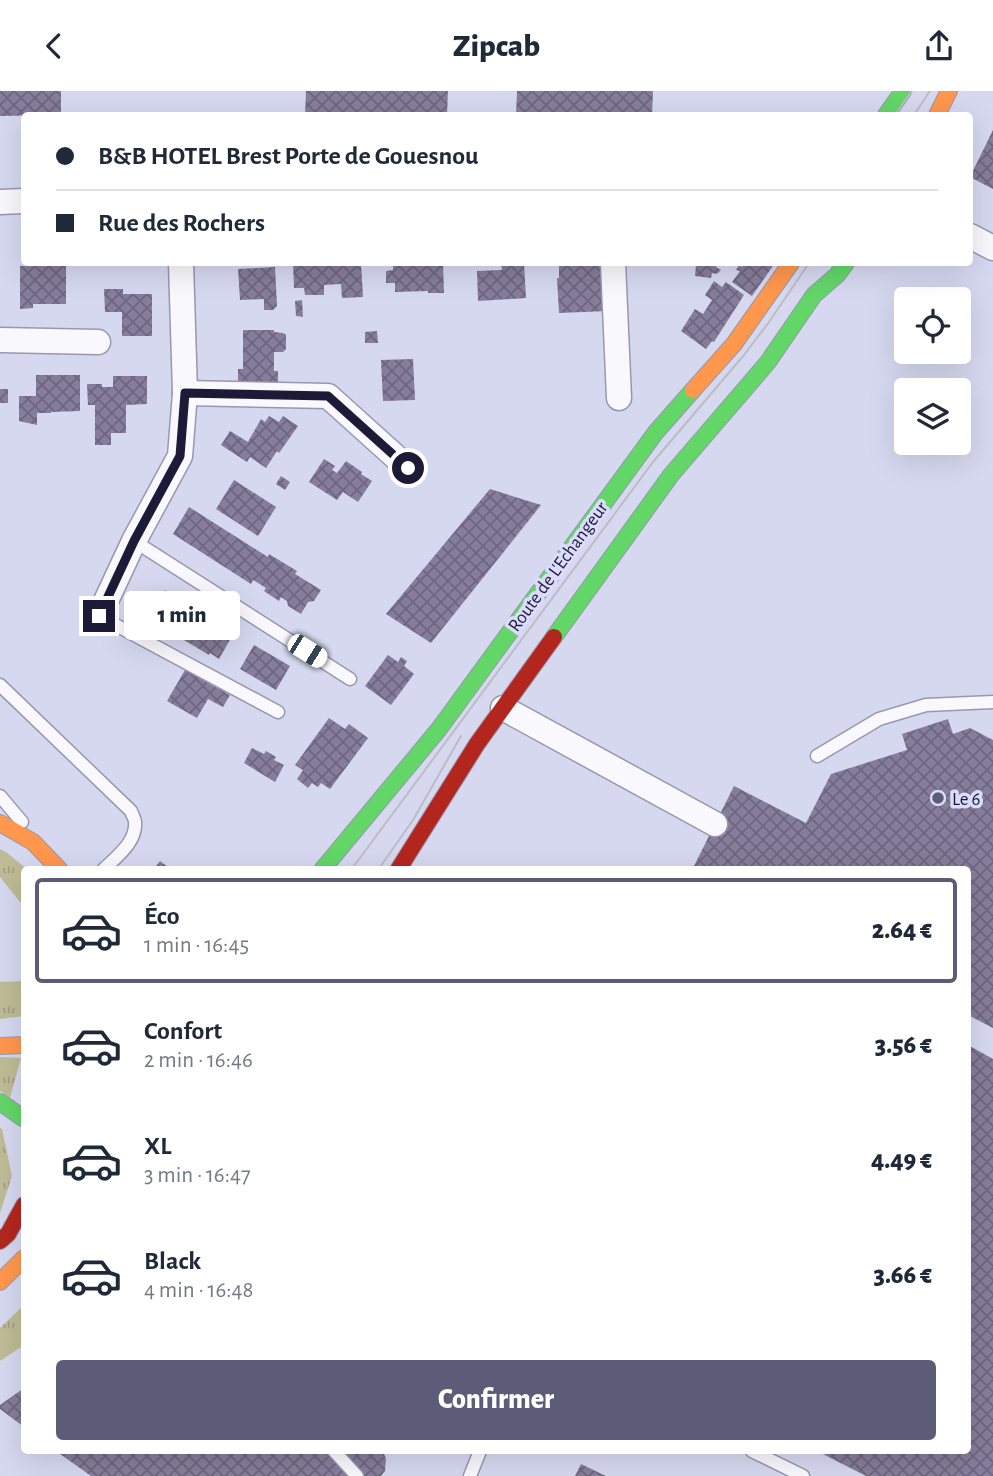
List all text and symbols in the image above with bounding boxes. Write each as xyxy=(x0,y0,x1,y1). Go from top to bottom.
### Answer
icon: back xyxy=(35,27,73,65)
icon: share xyxy=(920,27,958,65)
text: Zipcab xyxy=(453,30,540,62)
text: B&B HOTEL Brest Porte de Gouesnou xyxy=(98,143,479,169)
text: Rue des Rochers xyxy=(98,210,265,236)
map controls xyxy=(894,287,971,455)
button: locate xyxy=(894,287,971,364)
button: layers xyxy=(894,378,971,455)
route start xyxy=(392,452,424,484)
street label: Route de L'Echangeur xyxy=(505,498,612,635)
callout: 1 min xyxy=(124,591,239,641)
route end xyxy=(83,600,115,632)
text: 1 min xyxy=(158,604,206,627)
car xyxy=(284,631,331,671)
marker: Le 6 xyxy=(930,790,946,806)
place label: Le 6 xyxy=(952,790,981,809)
icon: car xyxy=(60,899,123,962)
text: Éco xyxy=(144,903,180,929)
text: 2.64 € xyxy=(872,917,932,943)
text: 1 min · 16:45 xyxy=(144,934,249,957)
icon: car xyxy=(60,1014,123,1077)
text: Confort xyxy=(144,1018,222,1044)
text: 3.56 € xyxy=(875,1032,932,1058)
text: 2 min · 16:46 xyxy=(144,1049,253,1072)
icon: car xyxy=(60,1129,123,1192)
text: XL xyxy=(144,1133,171,1159)
text: 4.49 € xyxy=(871,1147,932,1173)
text: 3 min · 16:47 xyxy=(144,1164,251,1187)
icon: car xyxy=(60,1244,123,1307)
text: Black xyxy=(144,1248,201,1274)
text: 3.66 € xyxy=(873,1262,932,1288)
text: 4 min · 16:48 xyxy=(144,1279,254,1302)
button: Confirmer xyxy=(56,1360,936,1440)

